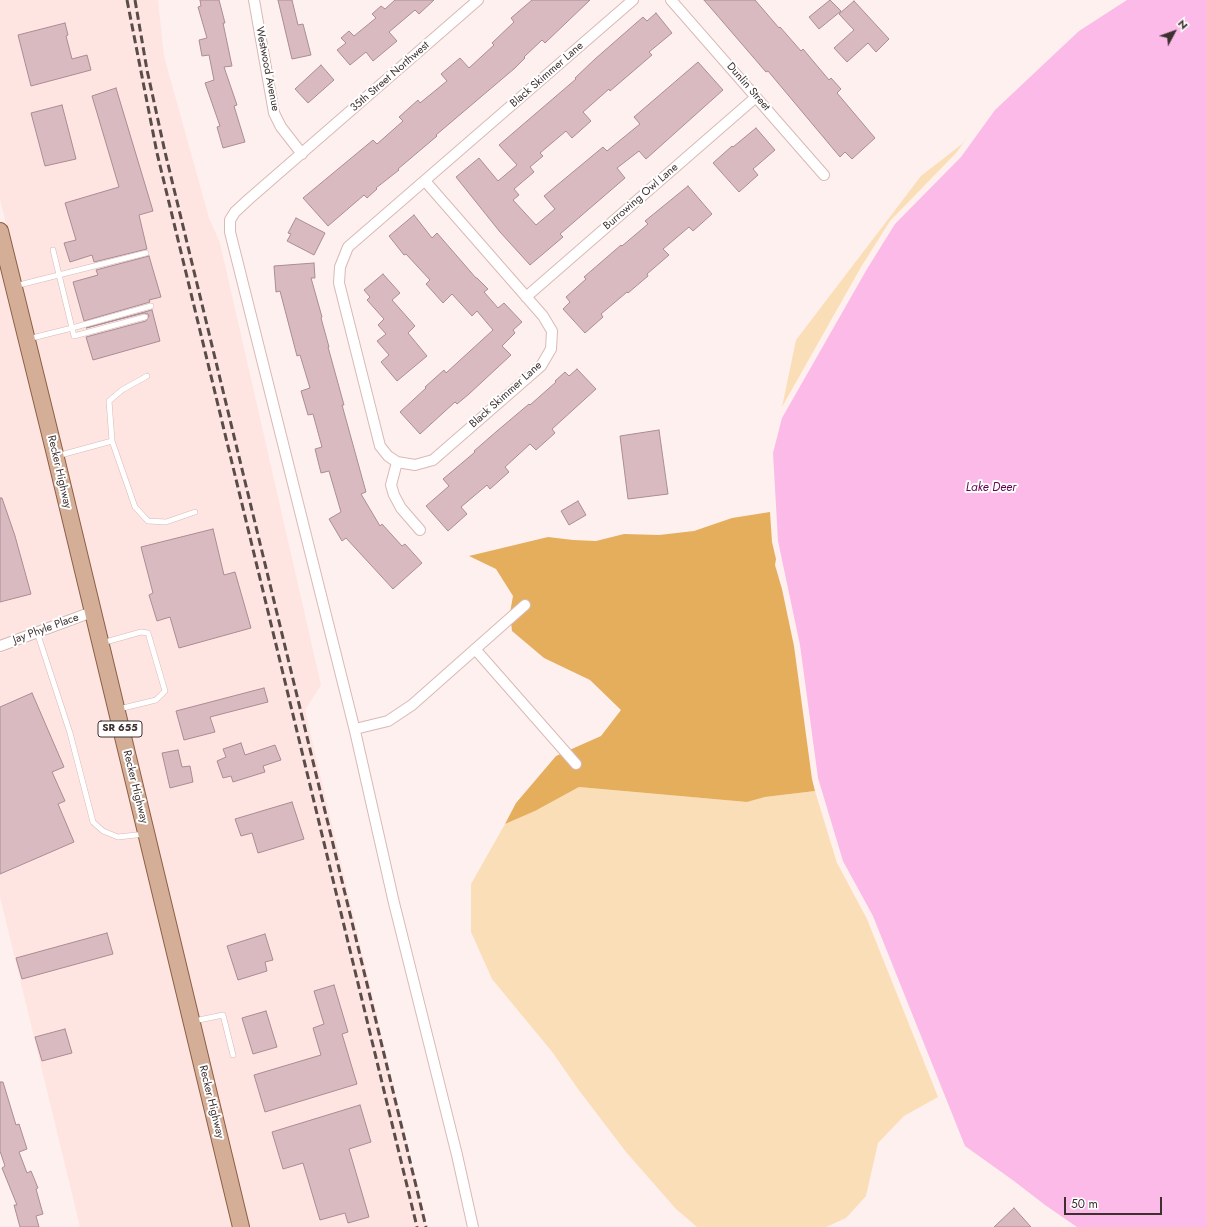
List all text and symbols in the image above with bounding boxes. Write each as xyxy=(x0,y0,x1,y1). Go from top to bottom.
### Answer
north arrow xyxy=(1154,12,1194,52)
text: N xyxy=(1174,16,1192,33)
street label: Westwood Avenue xyxy=(252,26,282,112)
street label: 35th Street Northwest xyxy=(348,39,432,115)
street label: Black Skimmer Lane xyxy=(508,40,586,110)
street label: Dunlin Street xyxy=(723,60,773,114)
street label: Burrowing Owl Lane xyxy=(601,161,681,233)
street label: Black Skimmer Lane xyxy=(467,359,545,431)
street label: Recker Highway xyxy=(44,434,74,510)
water label: Lake Deer xyxy=(966,481,1016,495)
street label: Jay Phyle Place xyxy=(11,611,81,647)
road number: SR 655 xyxy=(98,721,142,737)
street label: Recker Highway xyxy=(120,749,150,825)
street label: Recker Highway xyxy=(196,1064,226,1140)
scale bar xyxy=(1066,1189,1164,1215)
text: 50 m xyxy=(1071,1195,1098,1213)

